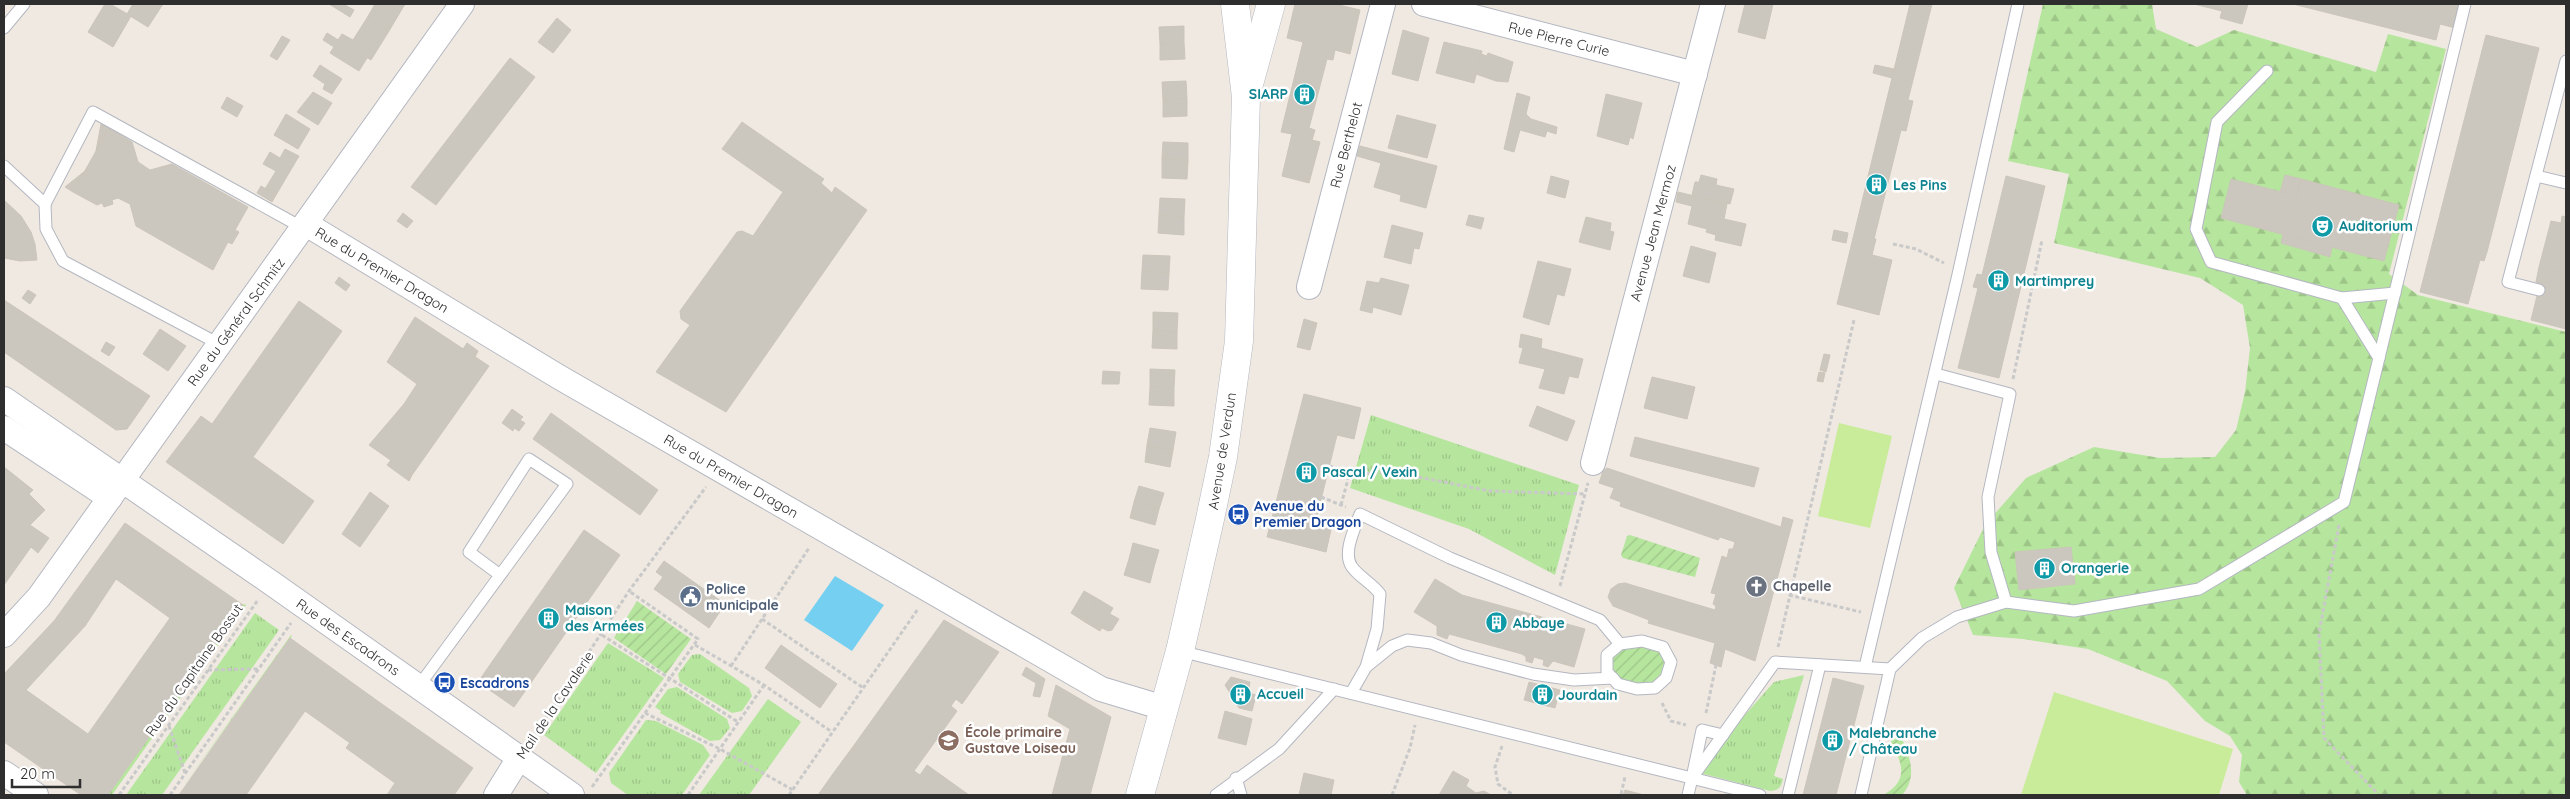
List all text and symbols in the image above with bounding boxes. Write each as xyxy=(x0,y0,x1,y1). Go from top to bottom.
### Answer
street label: Rue Pierre Curie xyxy=(1506,18,1612,60)
building icon: SIARP xyxy=(1292,82,1316,106)
place label: SIARP xyxy=(1249,85,1288,103)
street label: Rue Berthelot xyxy=(1326,100,1366,190)
street label: Avenue Jean Mermoz xyxy=(1626,162,1680,303)
building icon: Les Pins xyxy=(1865,173,1889,197)
place label: Les Pins xyxy=(1893,176,1947,194)
theatre icon: Auditorium xyxy=(2311,214,2335,238)
place label: Auditorium xyxy=(2339,217,2413,235)
street label: Rue du Premier Dragon xyxy=(312,223,452,317)
street label: Rue du Général Schmitz xyxy=(183,254,289,390)
building icon: Martimprey xyxy=(1987,269,2011,293)
place label: Martimprey xyxy=(2015,272,2094,290)
street label: Avenue de Verdun xyxy=(1204,391,1240,511)
street label: Rue du Premier Dragon xyxy=(660,430,802,522)
building icon: Pascal / Vexin xyxy=(1294,460,1318,484)
place label: Pascal / Vexin xyxy=(1322,463,1417,481)
place label: Avenue du Premier Dragon xyxy=(1254,497,1361,531)
bus stop icon: Avenue du Premier Dragon xyxy=(1226,502,1250,526)
building icon: Orangerie xyxy=(2033,556,2057,580)
place label: Orangerie xyxy=(2061,559,2129,577)
church icon: Chapelle xyxy=(1745,574,1769,598)
place label: Chapelle xyxy=(1773,577,1832,595)
place label: Police municipale xyxy=(706,580,779,614)
public building icon: Police municipale xyxy=(678,585,702,609)
street label: Rue des Escadrons xyxy=(293,594,403,680)
street label: Rue du Capitaine Bossut xyxy=(141,600,247,740)
place label: Maison des Armées xyxy=(565,601,644,635)
building icon: Maison des Armées xyxy=(537,606,561,630)
building icon: Abbaye xyxy=(1485,611,1509,635)
place label: Abbaye xyxy=(1513,614,1565,632)
street label: Mail de la Cavalerie xyxy=(512,647,598,762)
bus stop icon: Escadrons xyxy=(432,671,456,695)
place label: Escadrons xyxy=(460,674,529,692)
building icon: Accueil xyxy=(1229,682,1253,706)
building icon: Jourdain xyxy=(1530,683,1554,707)
place label: Accueil xyxy=(1257,685,1304,703)
place label: Jourdain xyxy=(1558,686,1618,704)
place label: École primaire Gustave Loiseau xyxy=(965,723,1076,757)
place label: Malebranche / Château xyxy=(1849,724,1937,758)
school or university icon: École primaire Gustave Loiseau xyxy=(937,728,961,752)
building icon: Malebranche / Château xyxy=(1821,729,1845,753)
scale bar xyxy=(12,756,80,788)
text: 20 m xyxy=(20,764,55,783)

